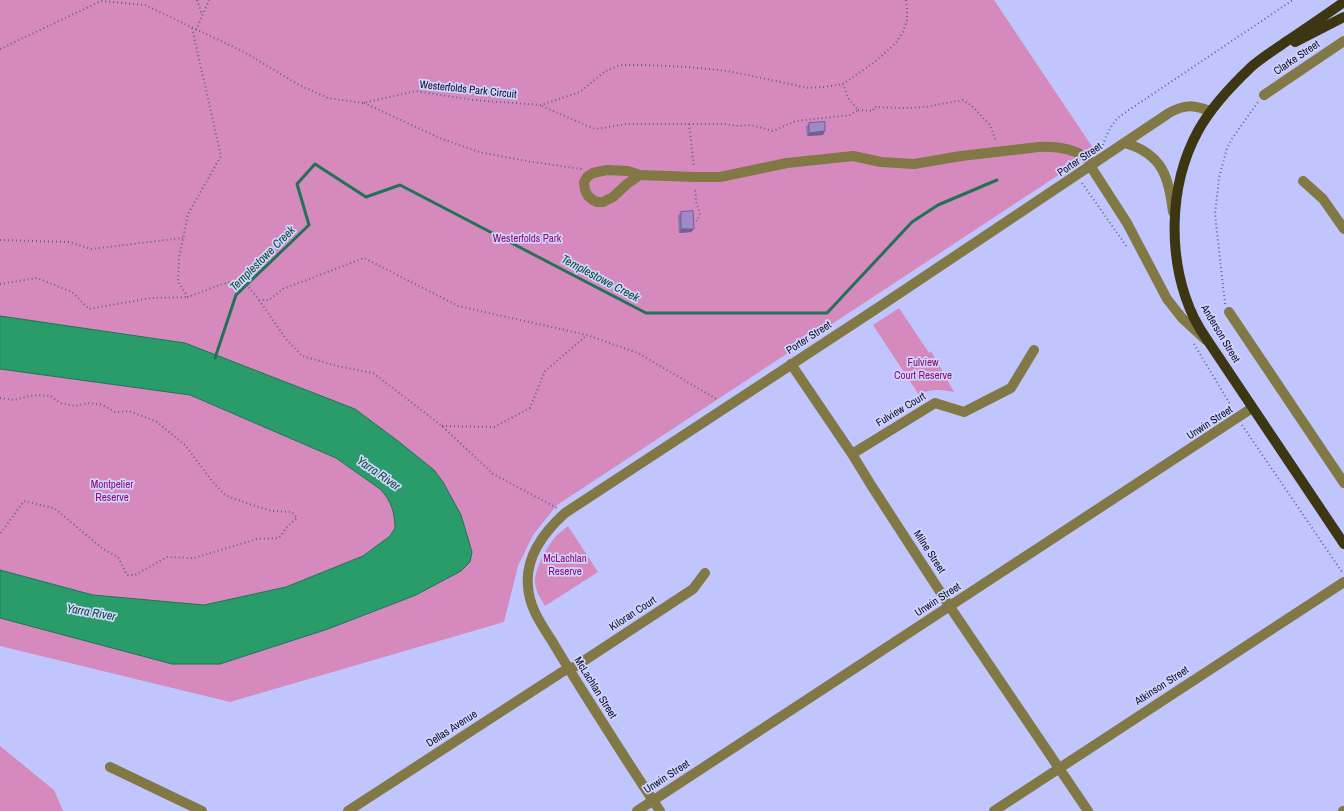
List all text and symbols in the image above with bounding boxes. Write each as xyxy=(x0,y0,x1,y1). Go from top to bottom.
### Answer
street label: Clarke Street xyxy=(1271,38,1323,78)
street label: Westerfolds Park Circuit xyxy=(419,78,517,102)
street label: Porter Street xyxy=(1055,140,1105,180)
water label: Templestowe Creek xyxy=(227,223,299,295)
park label: Westerfolds Park xyxy=(493,232,561,246)
water label: Templestowe Creek xyxy=(559,252,641,306)
street label: Anderson Street xyxy=(1198,303,1242,365)
street label: Porter Street xyxy=(784,319,834,357)
park label: Fulview Court Reserve xyxy=(894,356,952,382)
street label: Fulview Court xyxy=(874,390,928,430)
street label: Unwin Street xyxy=(1185,403,1235,443)
water label: Yarra River xyxy=(354,454,402,494)
park label: Montpelier Reserve xyxy=(91,478,133,504)
street label: Milne Street xyxy=(910,528,948,576)
park label: McLachlan Reserve xyxy=(543,552,587,578)
street label: Unwin Street xyxy=(913,580,963,620)
street label: Kiloran Court xyxy=(607,594,659,634)
water label: Yarra River xyxy=(65,602,117,624)
street label: McLachlan Street xyxy=(571,655,619,721)
street label: Atkinson Street xyxy=(1133,664,1191,708)
street label: Dellas Avenue xyxy=(424,708,480,750)
street label: Unwin Street xyxy=(642,757,692,797)

